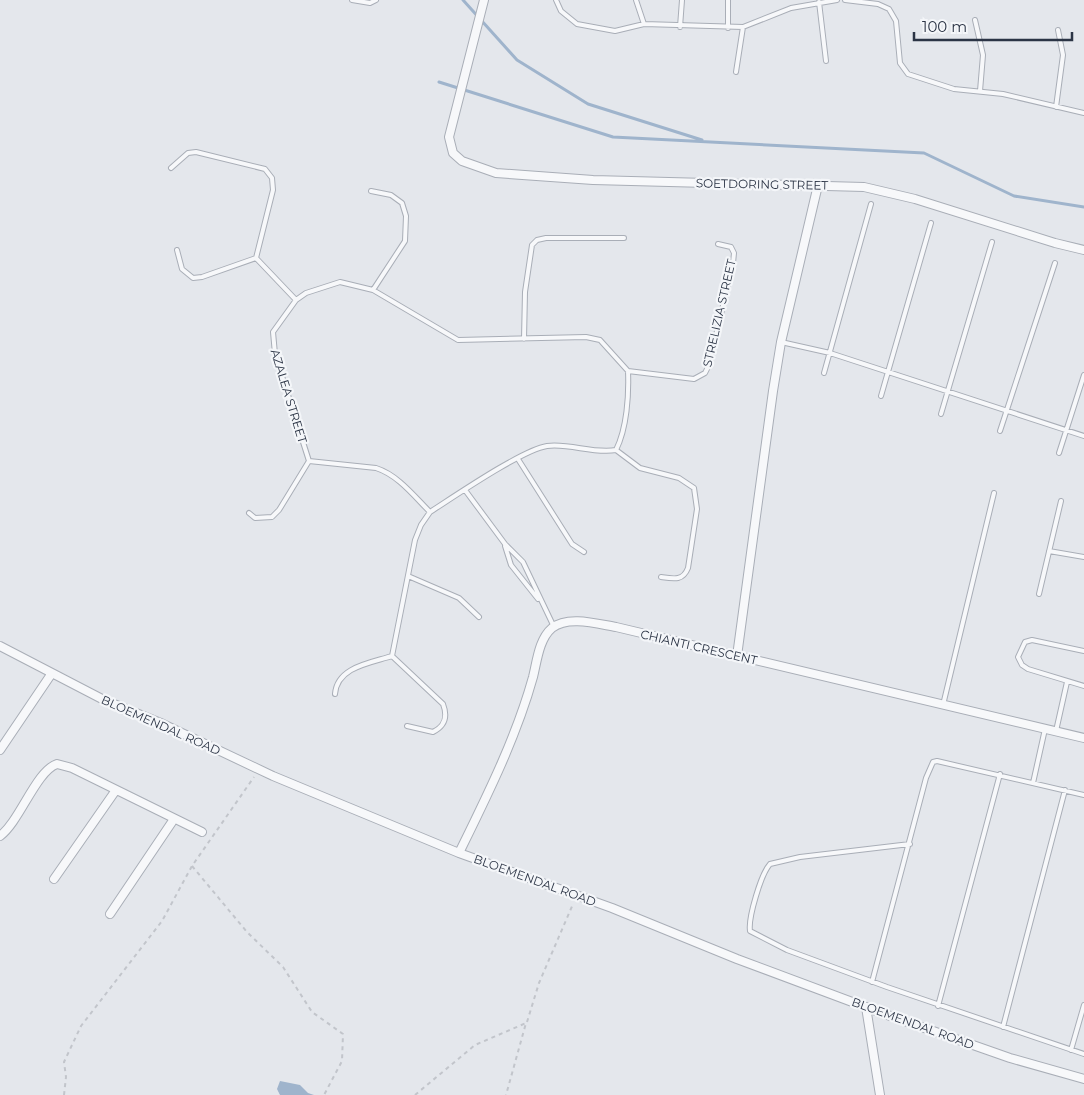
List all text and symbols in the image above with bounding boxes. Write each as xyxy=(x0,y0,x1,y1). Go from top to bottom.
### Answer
scale bar xyxy=(914,10,1072,42)
text: 100 m xyxy=(922,17,967,36)
street label: SOETDORING STREET xyxy=(696,175,829,193)
street label: STRELIZIA STREET xyxy=(699,257,739,369)
street label: AZALEA STREET xyxy=(268,347,310,445)
street label: CHIANTI CRESCENT xyxy=(639,626,759,668)
street label: BLOEMENDAL ROAD xyxy=(99,692,223,758)
street label: BLOEMENDAL ROAD xyxy=(472,851,598,909)
street label: BLOEMENDAL ROAD xyxy=(850,994,976,1052)

